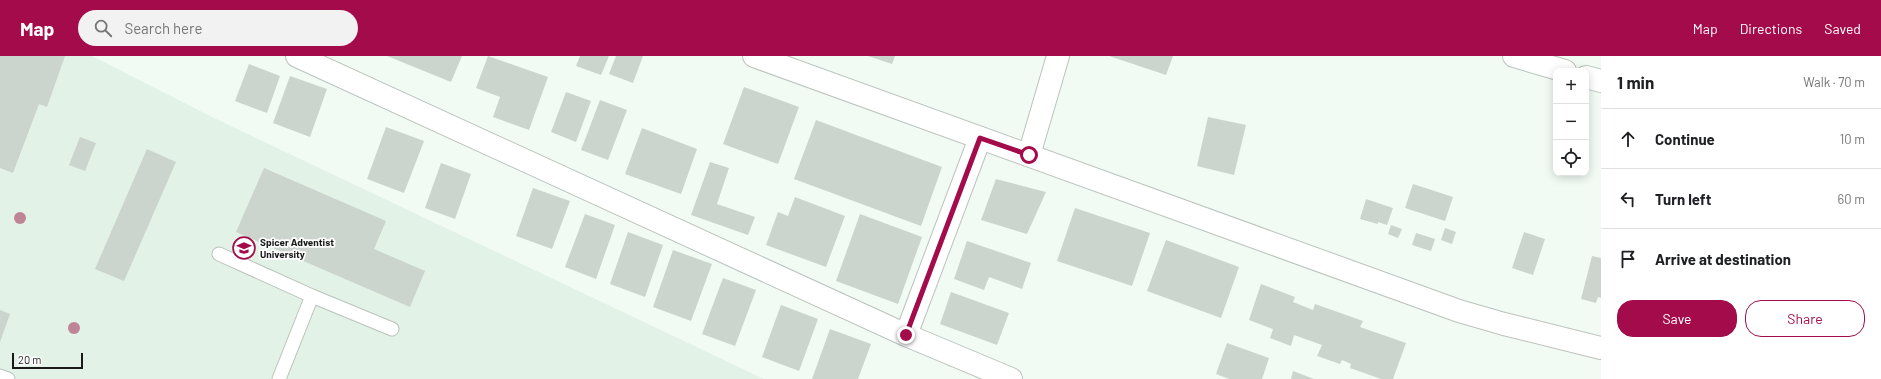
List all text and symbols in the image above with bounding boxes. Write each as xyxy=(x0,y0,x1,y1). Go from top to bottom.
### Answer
search box xyxy=(78,10,358,46)
text: Map xyxy=(20,17,54,40)
icon: search xyxy=(92,17,114,39)
text: Search here xyxy=(124,19,202,37)
text: Map xyxy=(1693,20,1718,37)
text: Directions xyxy=(1740,20,1802,37)
text: Saved xyxy=(1824,20,1861,37)
map controls xyxy=(1553,68,1589,176)
button: + xyxy=(1553,68,1589,104)
text: 1 min xyxy=(1617,72,1654,92)
text: Walk · 70 m xyxy=(1803,74,1865,90)
button: − xyxy=(1553,104,1589,140)
icon: ahead xyxy=(1617,128,1639,150)
text: Continue xyxy=(1655,130,1715,148)
text: 10 m xyxy=(1840,131,1865,147)
button: locate xyxy=(1553,140,1589,176)
route start xyxy=(1020,146,1038,164)
icon: left xyxy=(1617,188,1639,210)
text: Turn left xyxy=(1655,190,1711,208)
text: 60 m xyxy=(1838,191,1865,207)
school or university icon: Spicer Adventist University xyxy=(231,235,257,261)
place label: Spicer Adventist University xyxy=(260,236,334,260)
icon: arrive xyxy=(1617,248,1639,270)
text: Arrive at destination xyxy=(1655,250,1791,268)
button: Save xyxy=(1617,300,1737,337)
button: Share xyxy=(1745,300,1865,337)
route end xyxy=(897,326,915,344)
scale bar xyxy=(12,351,83,370)
text: 20 m xyxy=(18,353,41,366)

